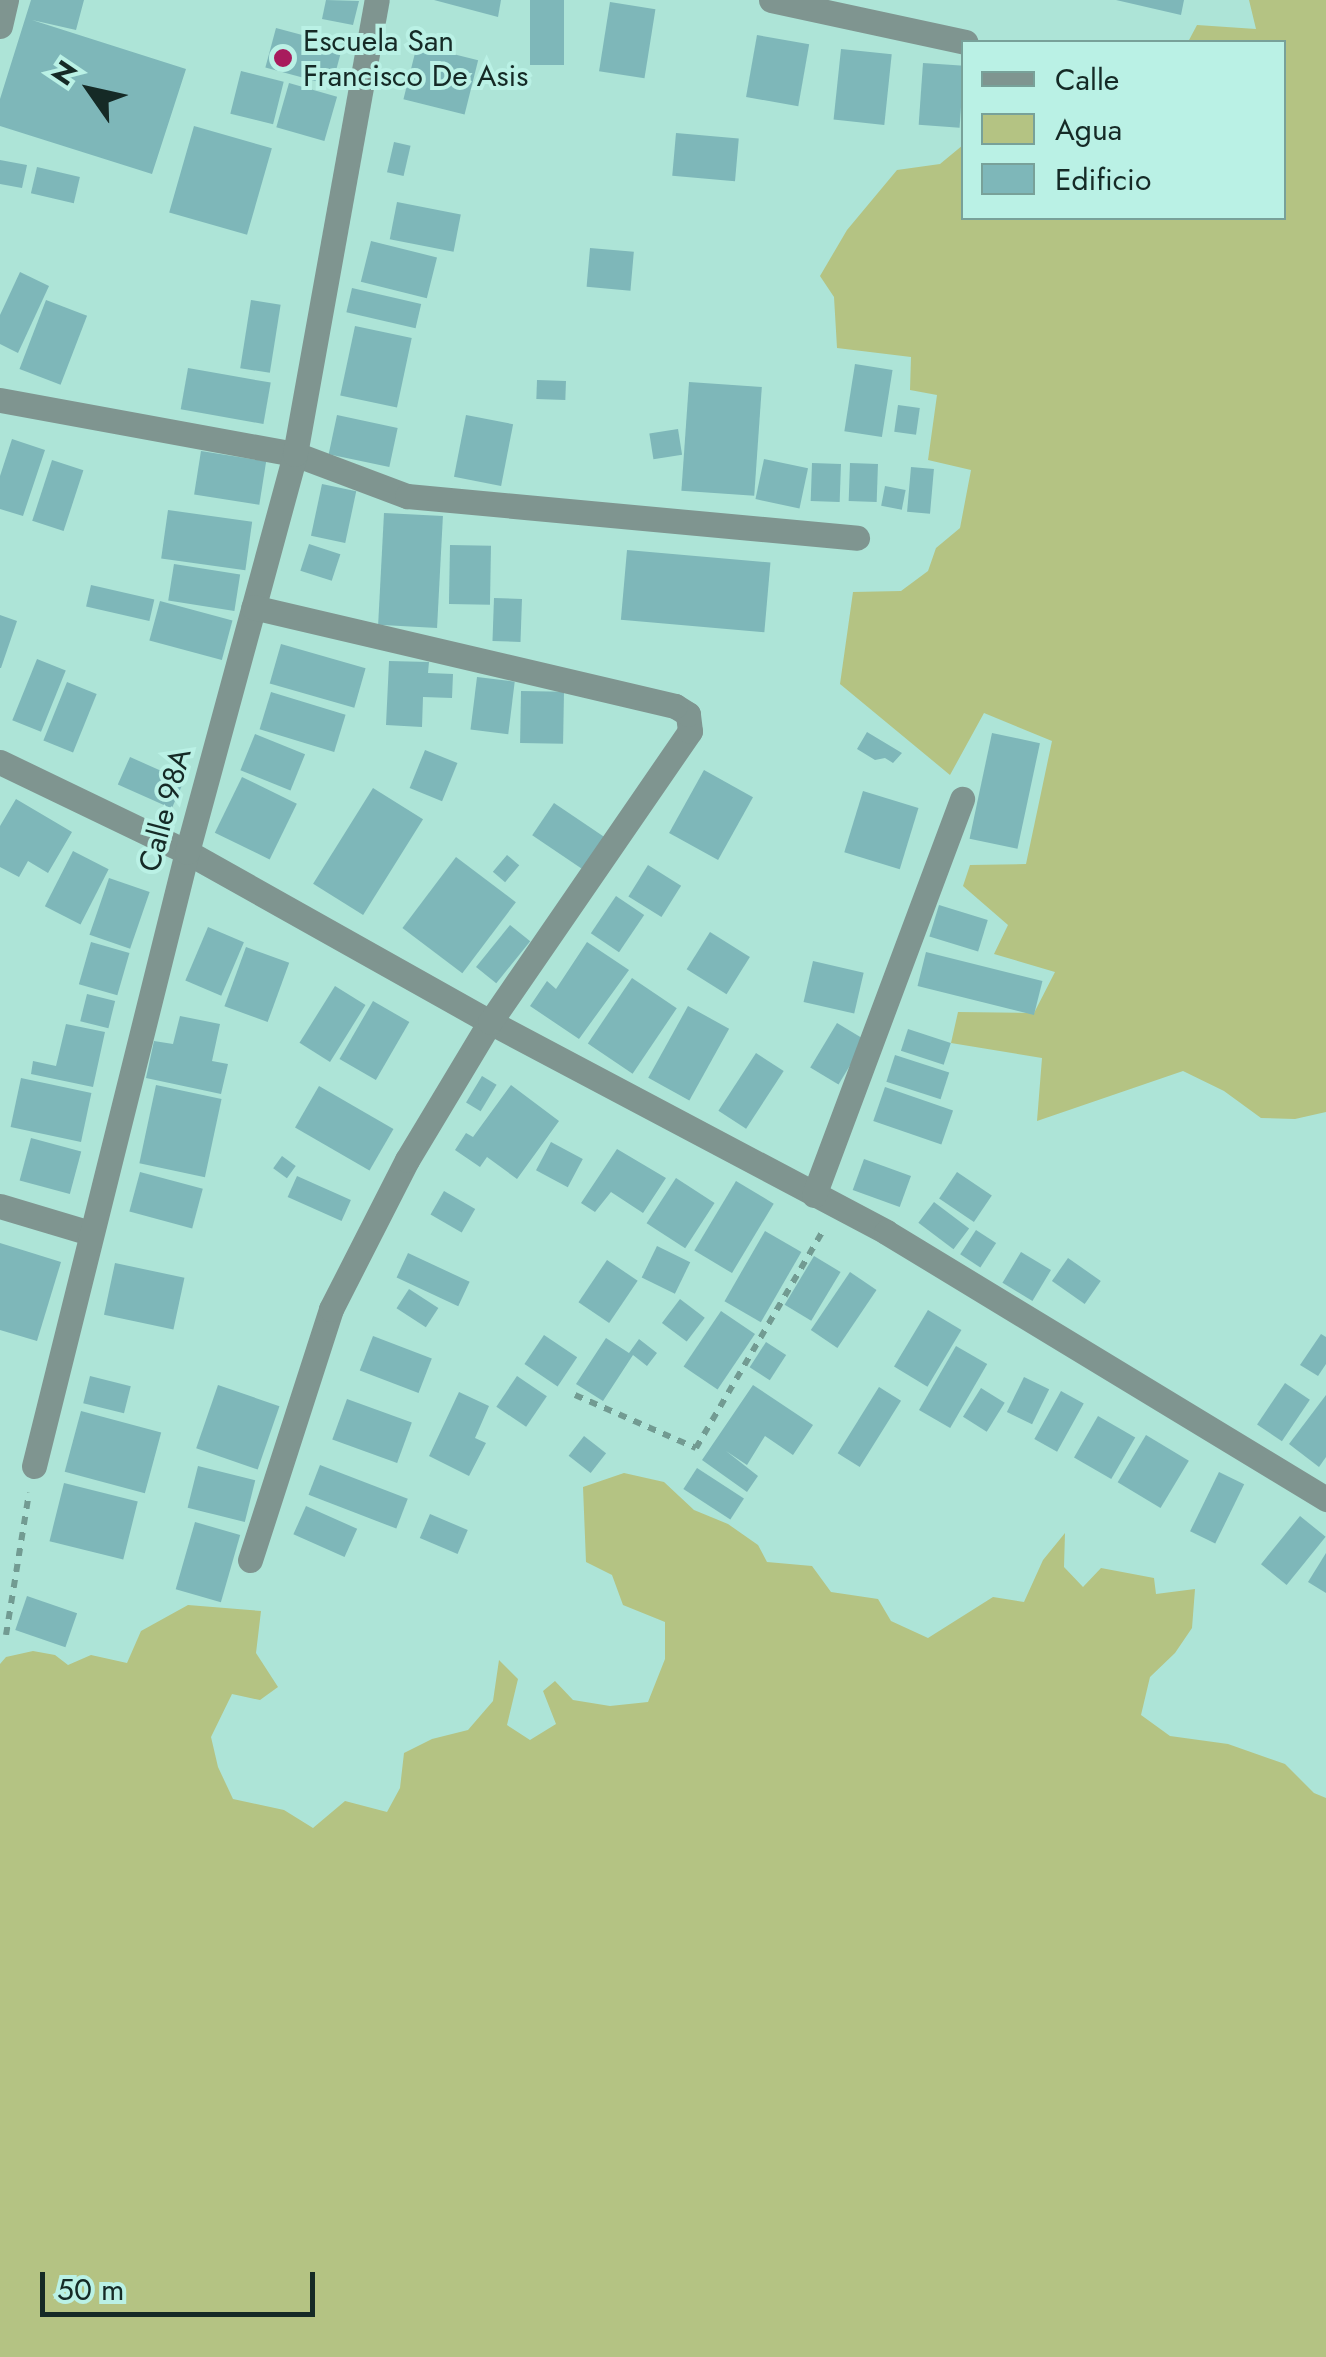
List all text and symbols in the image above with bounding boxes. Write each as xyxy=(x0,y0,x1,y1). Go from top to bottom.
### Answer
place label: Escuela San Francisco De Asis xyxy=(303,23,528,94)
north arrow xyxy=(40,40,140,140)
legend xyxy=(961,40,1286,220)
marker: Escuela San Francisco De Asis xyxy=(272,47,294,69)
text: N xyxy=(41,52,88,94)
text: Calle xyxy=(1055,58,1119,101)
text: Agua xyxy=(1055,108,1122,151)
text: Edificio xyxy=(1055,158,1151,201)
street label: Calle 98A xyxy=(131,744,199,876)
scale bar xyxy=(45,2252,320,2314)
text: 50 m xyxy=(57,2268,124,2311)

